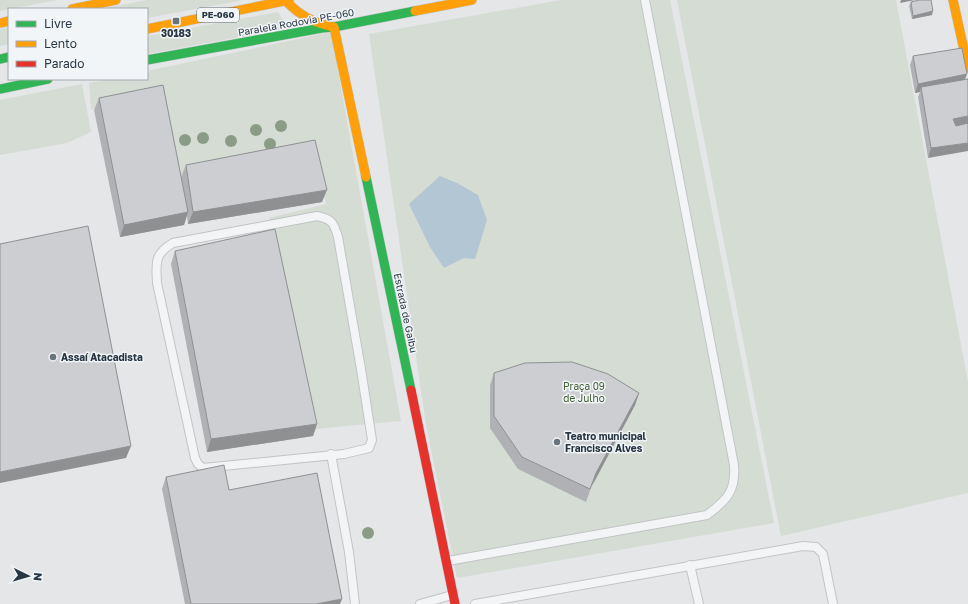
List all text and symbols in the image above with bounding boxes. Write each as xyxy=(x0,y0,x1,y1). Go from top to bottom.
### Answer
street label: Paralela Rodovia PE-060 xyxy=(237,6,355,38)
legend xyxy=(8,8,148,80)
road number: PE-060 xyxy=(197,8,239,22)
text: Livre xyxy=(44,16,72,31)
marker: 30183 xyxy=(171,16,181,26)
place label: 30183 xyxy=(161,27,191,39)
text: Lento xyxy=(44,36,77,51)
text: Parado xyxy=(44,56,84,71)
street label: Estrada de Gaibu xyxy=(392,272,420,354)
place label: Assaí Atacadista xyxy=(61,351,143,363)
marker: Assaí Atacadista xyxy=(48,352,58,362)
park label: Praça 09 de Julho xyxy=(563,380,605,404)
place label: Teatro municipal Francisco Alves xyxy=(565,430,647,454)
marker: Teatro municipal Francisco Alves xyxy=(552,437,562,447)
north arrow xyxy=(8,556,48,596)
text: N xyxy=(32,572,45,582)

